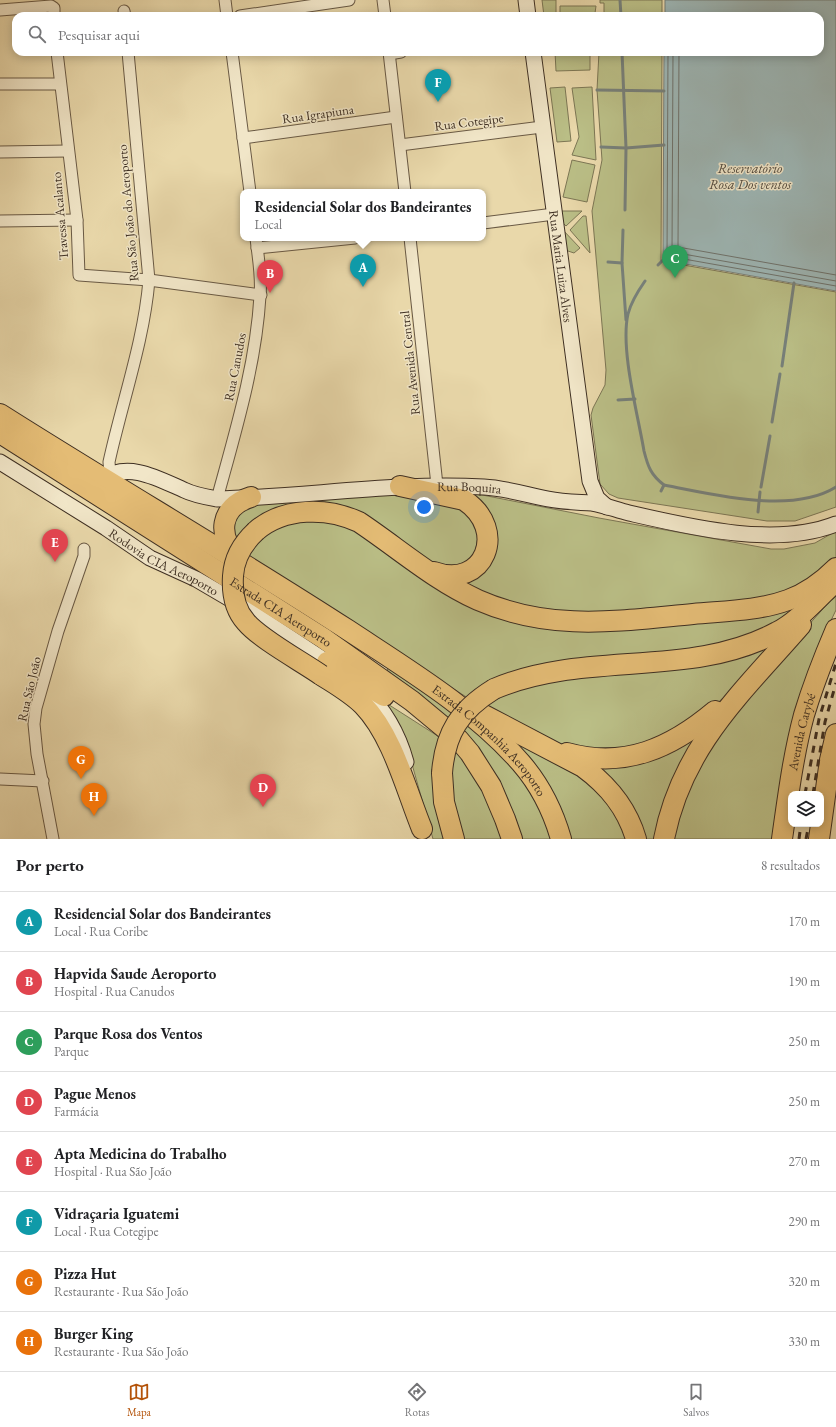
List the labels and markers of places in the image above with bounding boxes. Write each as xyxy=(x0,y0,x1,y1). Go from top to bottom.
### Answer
pin: F xyxy=(425,69,451,102)
pin: C xyxy=(662,245,688,278)
pin: A xyxy=(350,254,376,287)
pin: B xyxy=(257,260,283,293)
pin: E xyxy=(42,529,68,562)
pin: G xyxy=(68,746,94,779)
pin: D xyxy=(250,774,276,807)
pin: H xyxy=(81,783,107,816)

